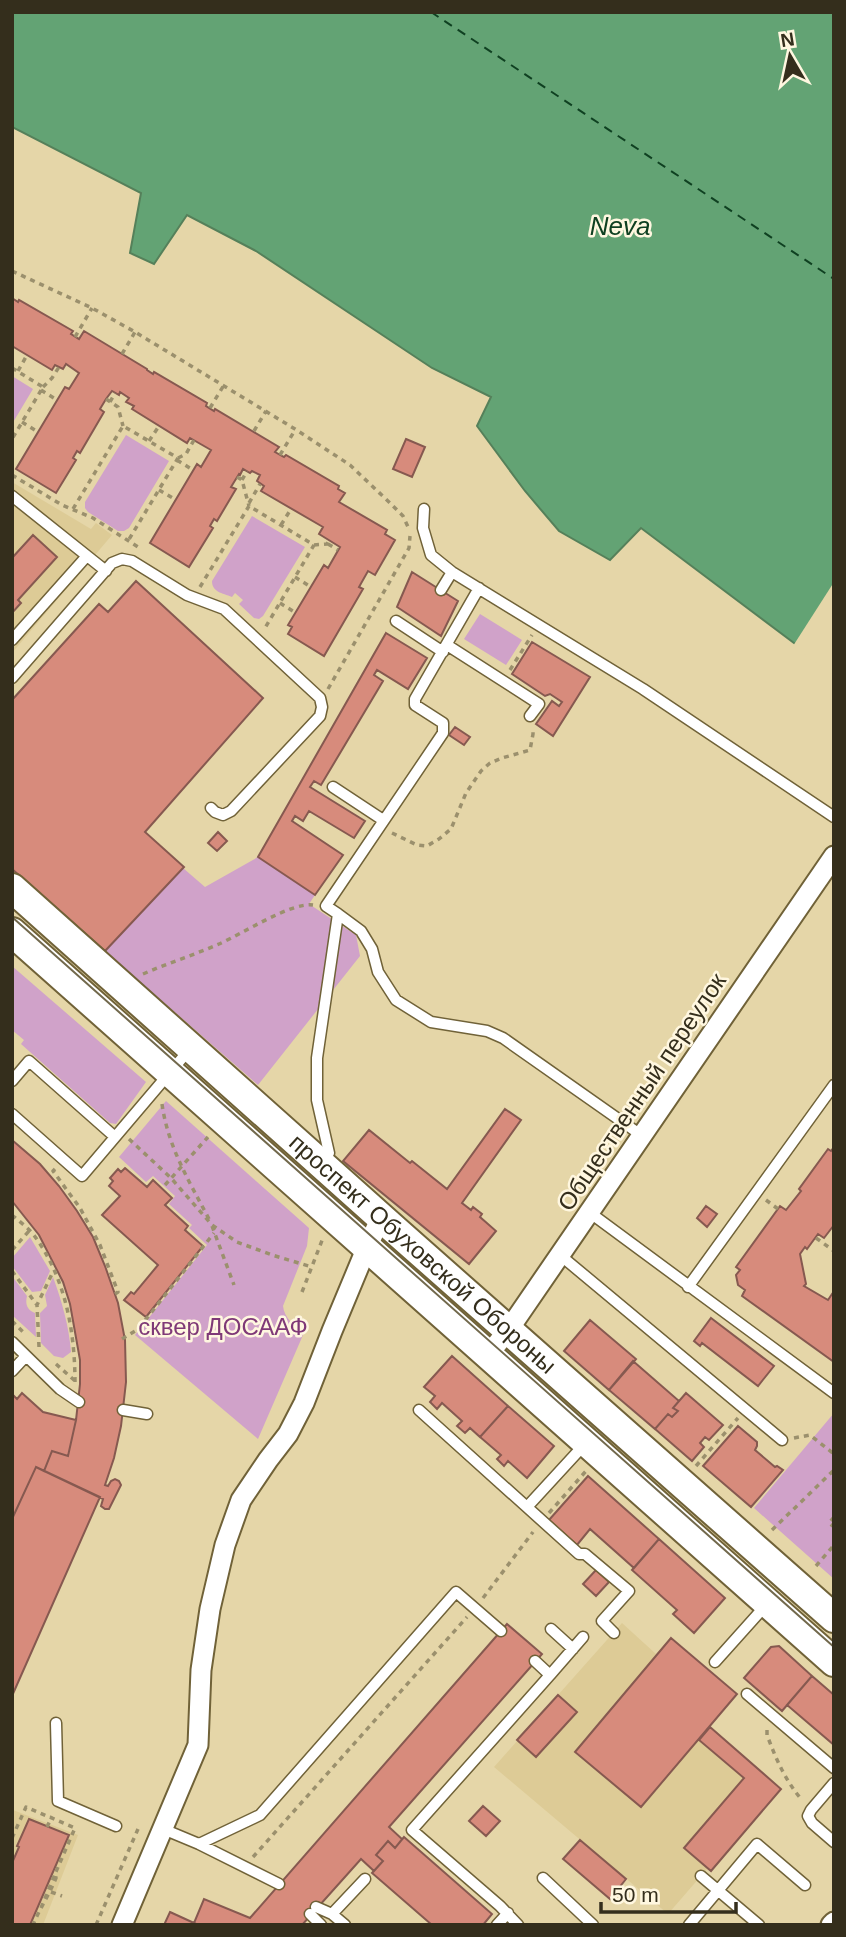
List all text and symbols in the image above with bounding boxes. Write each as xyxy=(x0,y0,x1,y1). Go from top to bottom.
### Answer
north arrow xyxy=(755,21,825,91)
text: N xyxy=(779,28,796,51)
water label: Neva xyxy=(590,211,650,241)
street label: Общественный переулок xyxy=(552,968,731,1215)
street label: проспект Обуховской Обороны xyxy=(284,1128,562,1379)
park label: сквер ДОСААФ xyxy=(138,1313,308,1340)
scale bar xyxy=(601,1870,736,1914)
text: 50 m xyxy=(612,1883,659,1906)

